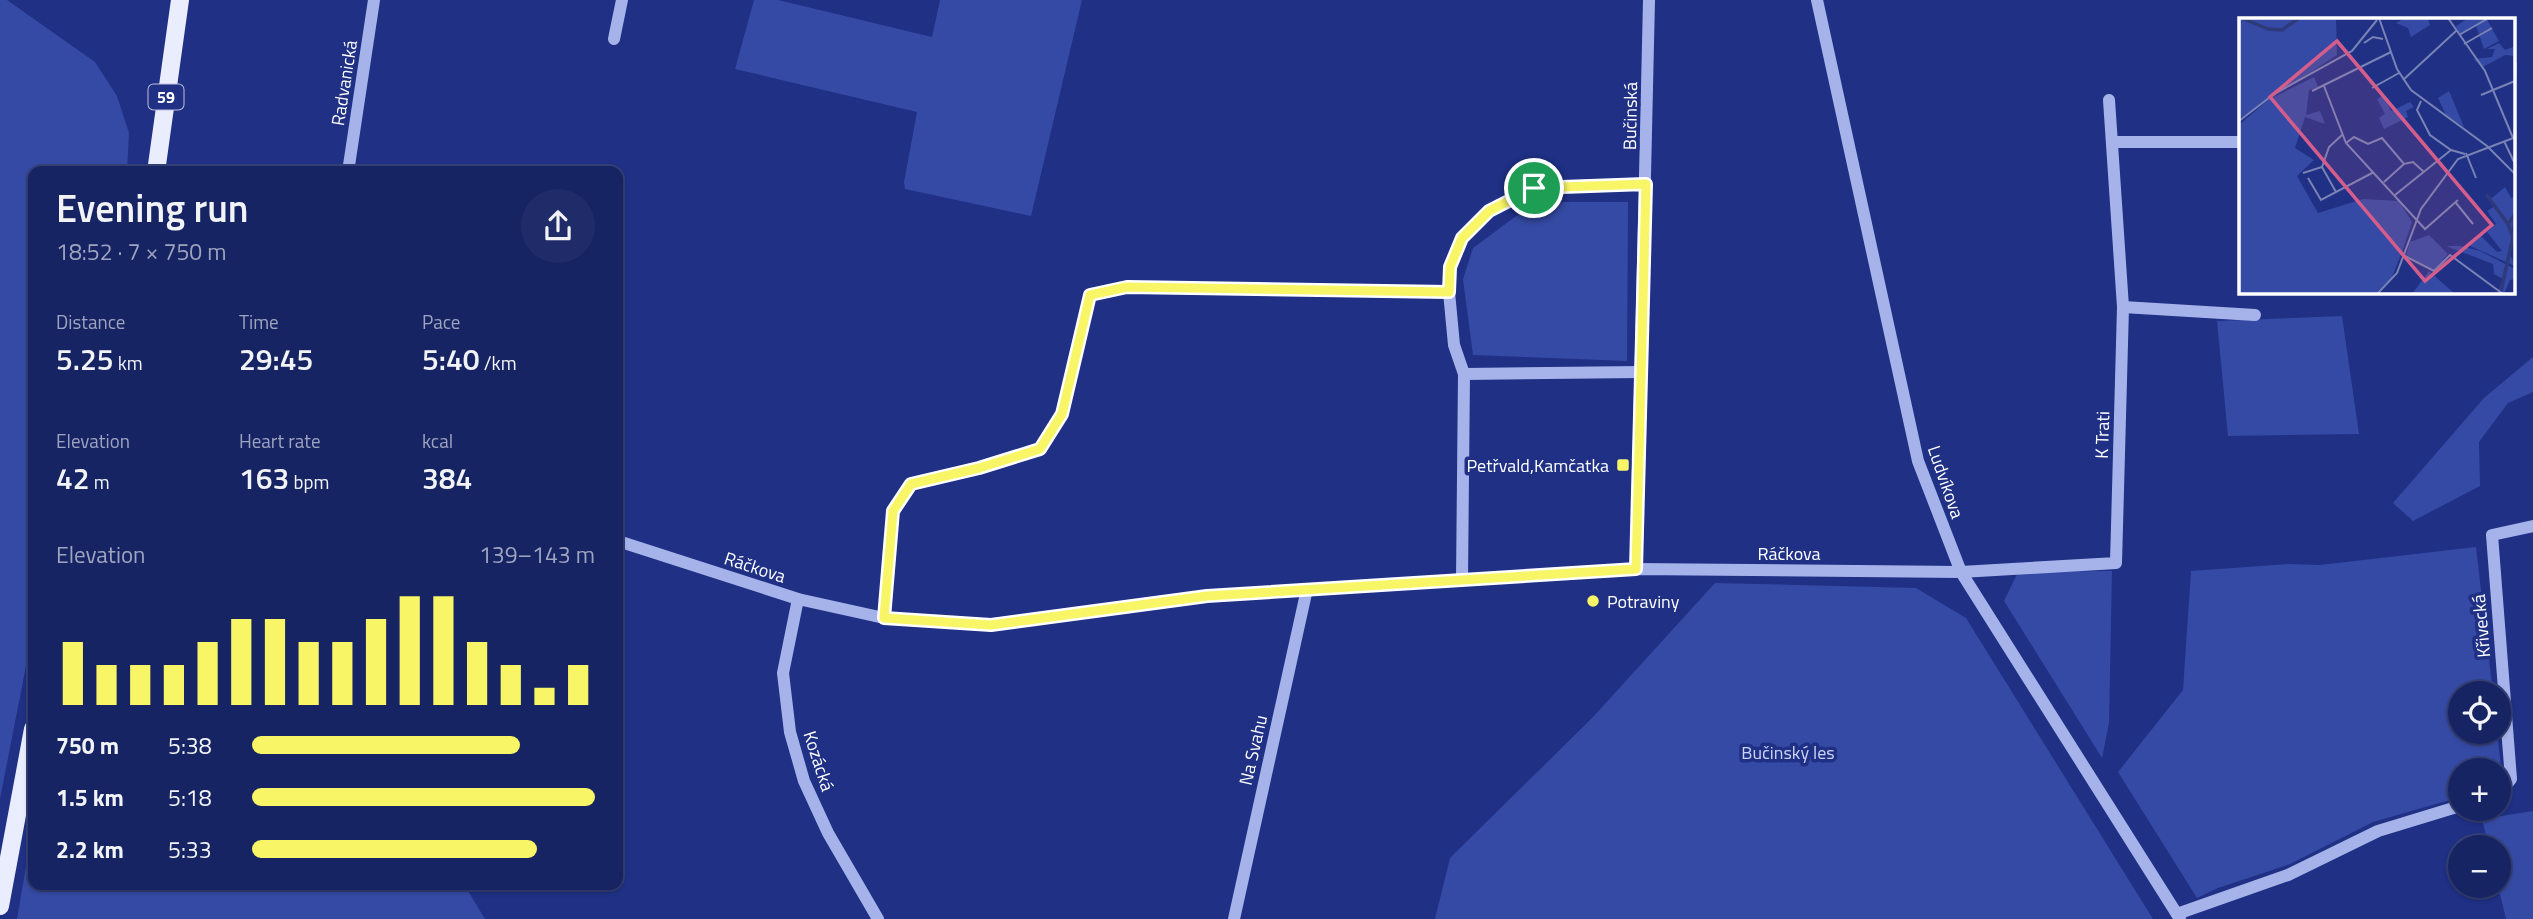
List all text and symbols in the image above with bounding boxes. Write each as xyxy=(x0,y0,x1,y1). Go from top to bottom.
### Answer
inset map xyxy=(2239,18,2516,294)
street label: Radvanická xyxy=(324,38,364,128)
street label: Bučinská xyxy=(1616,82,1644,150)
road number: 59 xyxy=(148,85,184,110)
pin xyxy=(1504,158,1564,218)
icon: arrive xyxy=(1515,169,1553,207)
text: Evening run xyxy=(56,179,249,237)
button: share xyxy=(521,189,595,263)
text: 18:52 · 7 × 750 m xyxy=(56,234,226,269)
text: Distance xyxy=(56,307,125,336)
text: Time xyxy=(239,307,279,336)
text: Pace xyxy=(422,307,460,336)
text: 5.25 xyxy=(56,336,114,382)
text: 29:45 xyxy=(239,336,313,382)
text: 5:40 xyxy=(422,336,480,382)
text: km xyxy=(114,348,143,377)
text: /km xyxy=(480,348,517,377)
street label: K Trati xyxy=(2088,411,2116,459)
text: Elevation xyxy=(56,426,130,455)
text: Heart rate xyxy=(239,426,321,455)
text: kcal xyxy=(422,426,453,455)
street label: Ludvíkova xyxy=(1921,442,1971,522)
place label: Petřvald,Kamčatka xyxy=(1467,452,1609,479)
text: 42 xyxy=(56,455,90,501)
text: 163 xyxy=(239,455,289,501)
text: 384 xyxy=(422,455,472,501)
marker: Petřvald,Kamčatka xyxy=(1615,457,1631,473)
text: m xyxy=(90,467,110,496)
text: bpm xyxy=(289,467,329,496)
text: Elevation xyxy=(56,537,145,572)
text: 139–143 m xyxy=(479,537,595,572)
street label: Ráčkova xyxy=(1757,540,1821,567)
street label: Ráčkova xyxy=(721,544,789,590)
place label: Potraviny xyxy=(1607,588,1680,615)
marker: Potraviny xyxy=(1585,593,1601,609)
street label: Křivecká xyxy=(2465,593,2497,659)
map controls xyxy=(2448,681,2511,898)
button: locate xyxy=(2448,681,2511,744)
street label: Na Svahu xyxy=(1232,712,1274,788)
street label: Kozácká xyxy=(797,727,841,795)
text: 750 m xyxy=(56,728,119,763)
text: 5:38 xyxy=(168,728,212,763)
park label: Bučinský les xyxy=(1741,739,1835,766)
button: + xyxy=(2448,758,2511,821)
text: 1.5 km xyxy=(56,780,124,815)
text: 5:18 xyxy=(168,780,212,815)
text: 2.2 km xyxy=(56,832,124,867)
text: 5:33 xyxy=(168,832,212,867)
button: − xyxy=(2448,835,2511,898)

